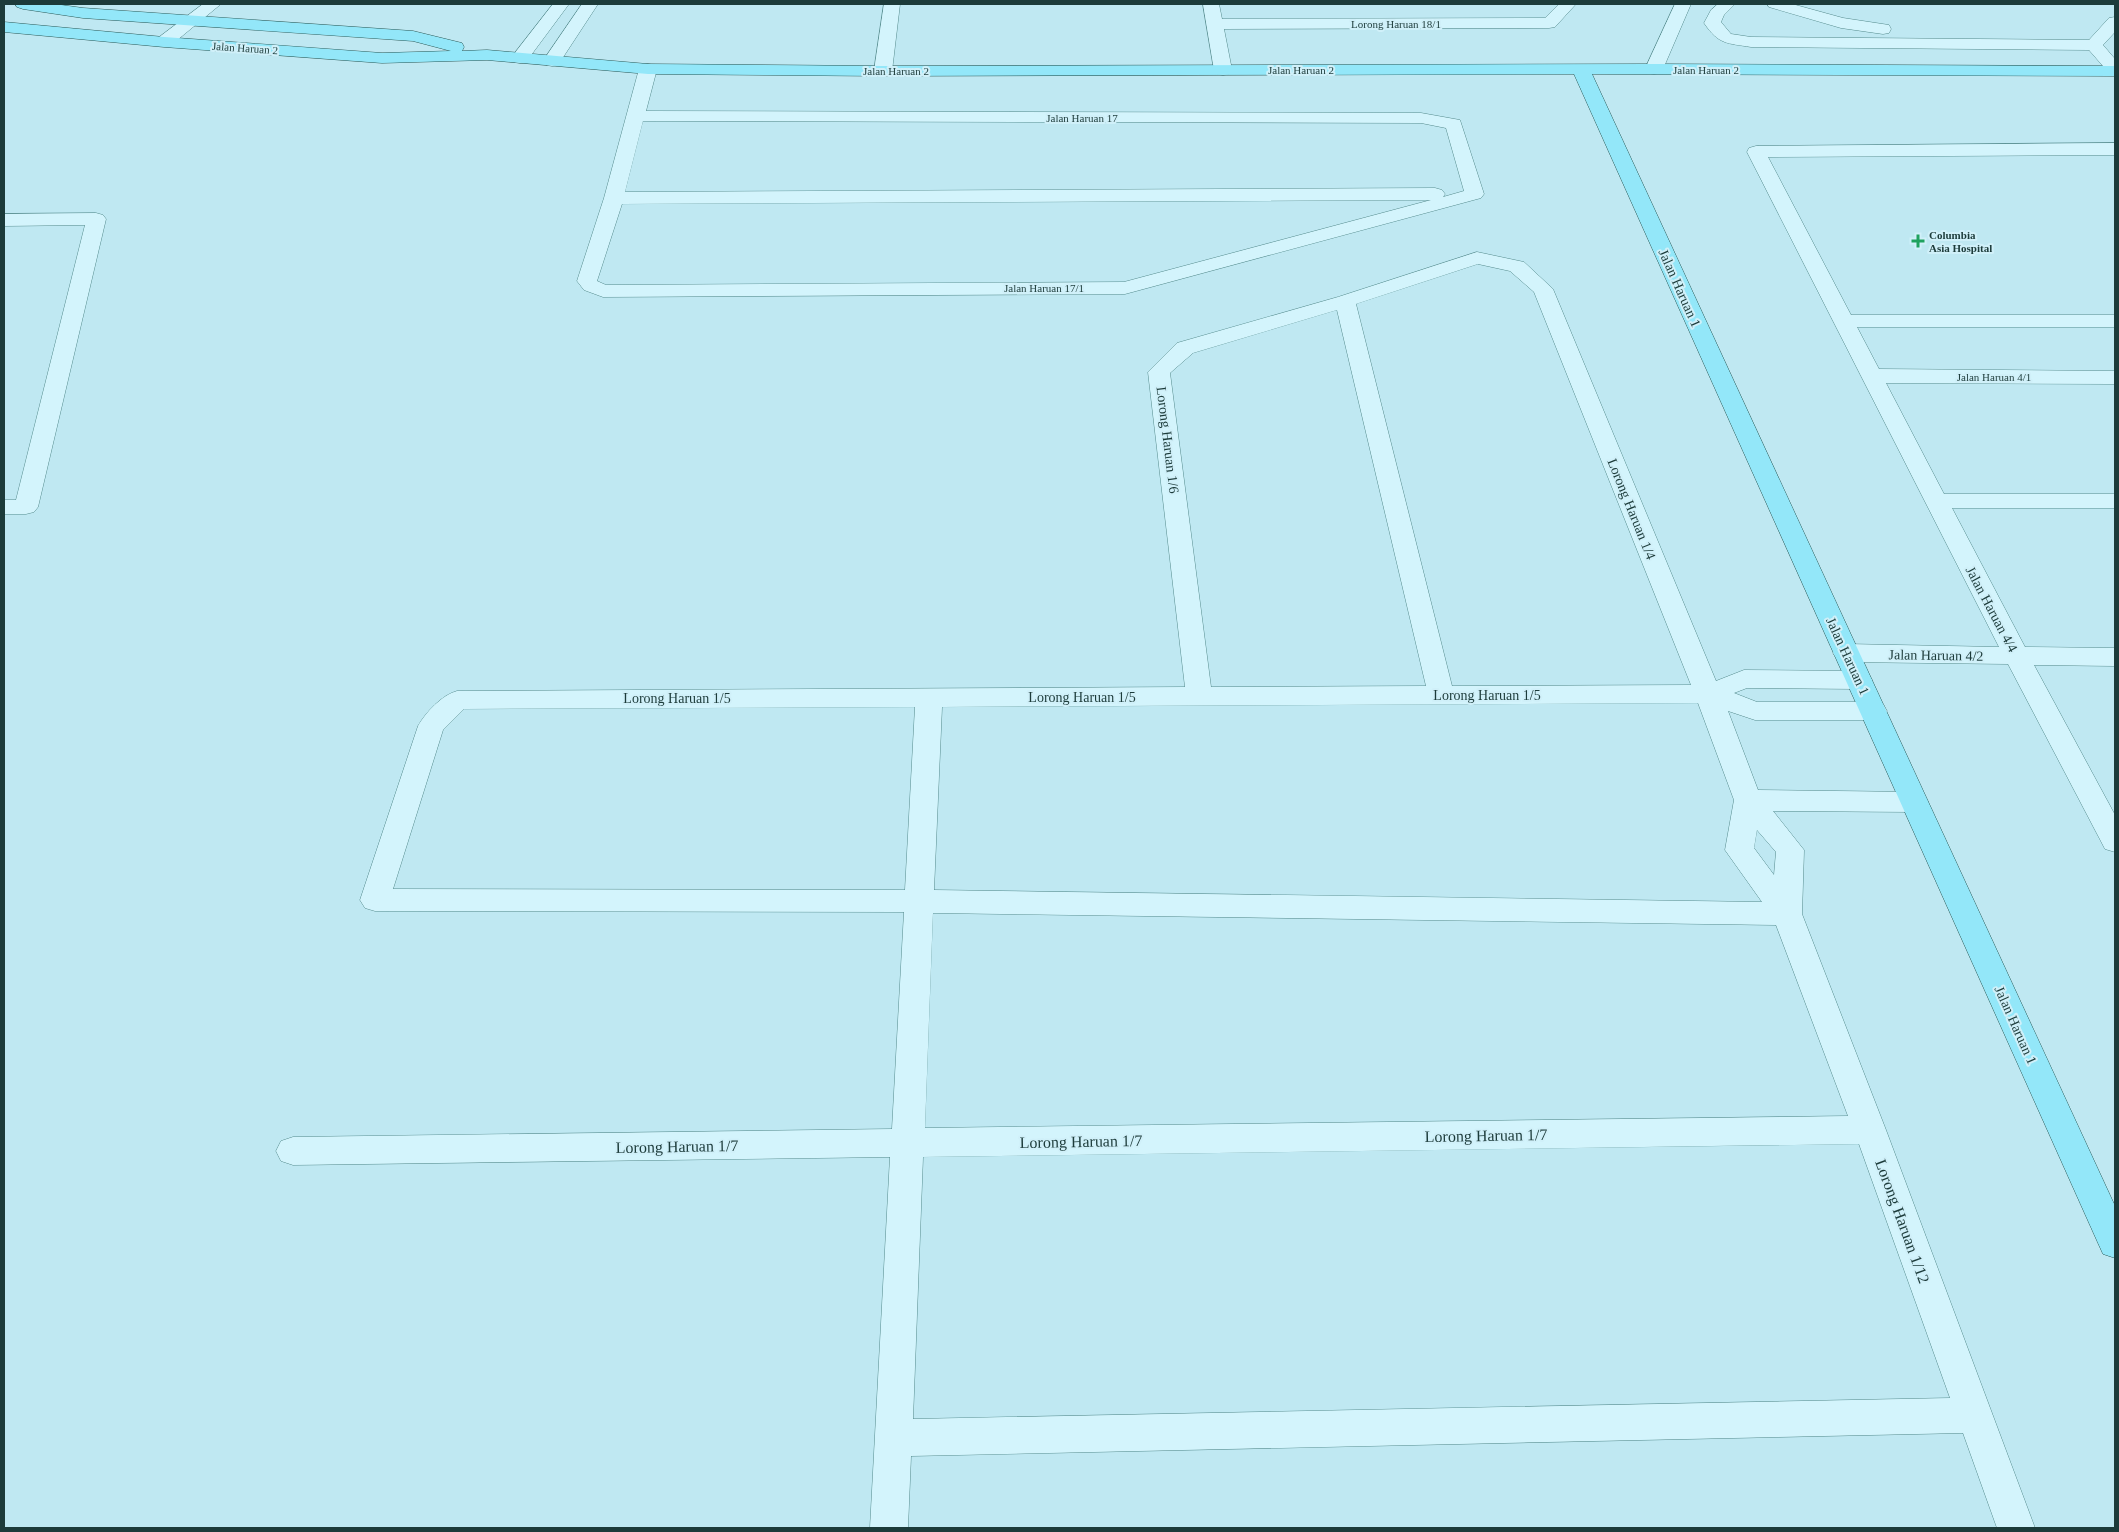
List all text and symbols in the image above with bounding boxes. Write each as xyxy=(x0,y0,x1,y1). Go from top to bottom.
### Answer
street label: Lorong Haruan 18/1 xyxy=(1351,18,1441,30)
street label: Jalan Haruan 2 xyxy=(212,40,278,56)
street label: Jalan Haruan 2 xyxy=(1268,64,1334,76)
street label: Jalan Haruan 2 xyxy=(1673,64,1739,76)
street label: Jalan Haruan 2 xyxy=(863,65,929,77)
street label: Jalan Haruan 17 xyxy=(1046,112,1118,124)
place label: Columbia Asia Hospital xyxy=(1929,229,1992,254)
marker: Columbia Asia Hospital xyxy=(1911,234,1925,248)
street label: Jalan Haruan 1 xyxy=(1656,247,1703,330)
street label: Jalan Haruan 17/1 xyxy=(1004,282,1084,294)
street label: Jalan Haruan 4/1 xyxy=(1957,371,2031,383)
street label: Lorong Haruan 1/6 xyxy=(1154,386,1181,494)
street label: Lorong Haruan 1/4 xyxy=(1604,457,1659,562)
street label: Jalan Haruan 4/4 xyxy=(1963,564,2020,655)
street label: Jalan Haruan 1 xyxy=(1823,615,1872,697)
street label: Jalan Haruan 4/2 xyxy=(1888,647,1984,664)
street label: Lorong Haruan 1/5 xyxy=(1433,688,1541,703)
street label: Lorong Haruan 1/5 xyxy=(1028,690,1136,705)
street label: Lorong Haruan 1/5 xyxy=(623,691,731,706)
street label: Jalan Haruan 1 xyxy=(1992,984,2039,1067)
street label: Lorong Haruan 1/7 xyxy=(1425,1126,1547,1146)
street label: Lorong Haruan 1/7 xyxy=(1020,1132,1142,1152)
street label: Lorong Haruan 1/7 xyxy=(616,1137,738,1157)
street label: Lorong Haruan 1/12 xyxy=(1871,1157,1933,1286)

